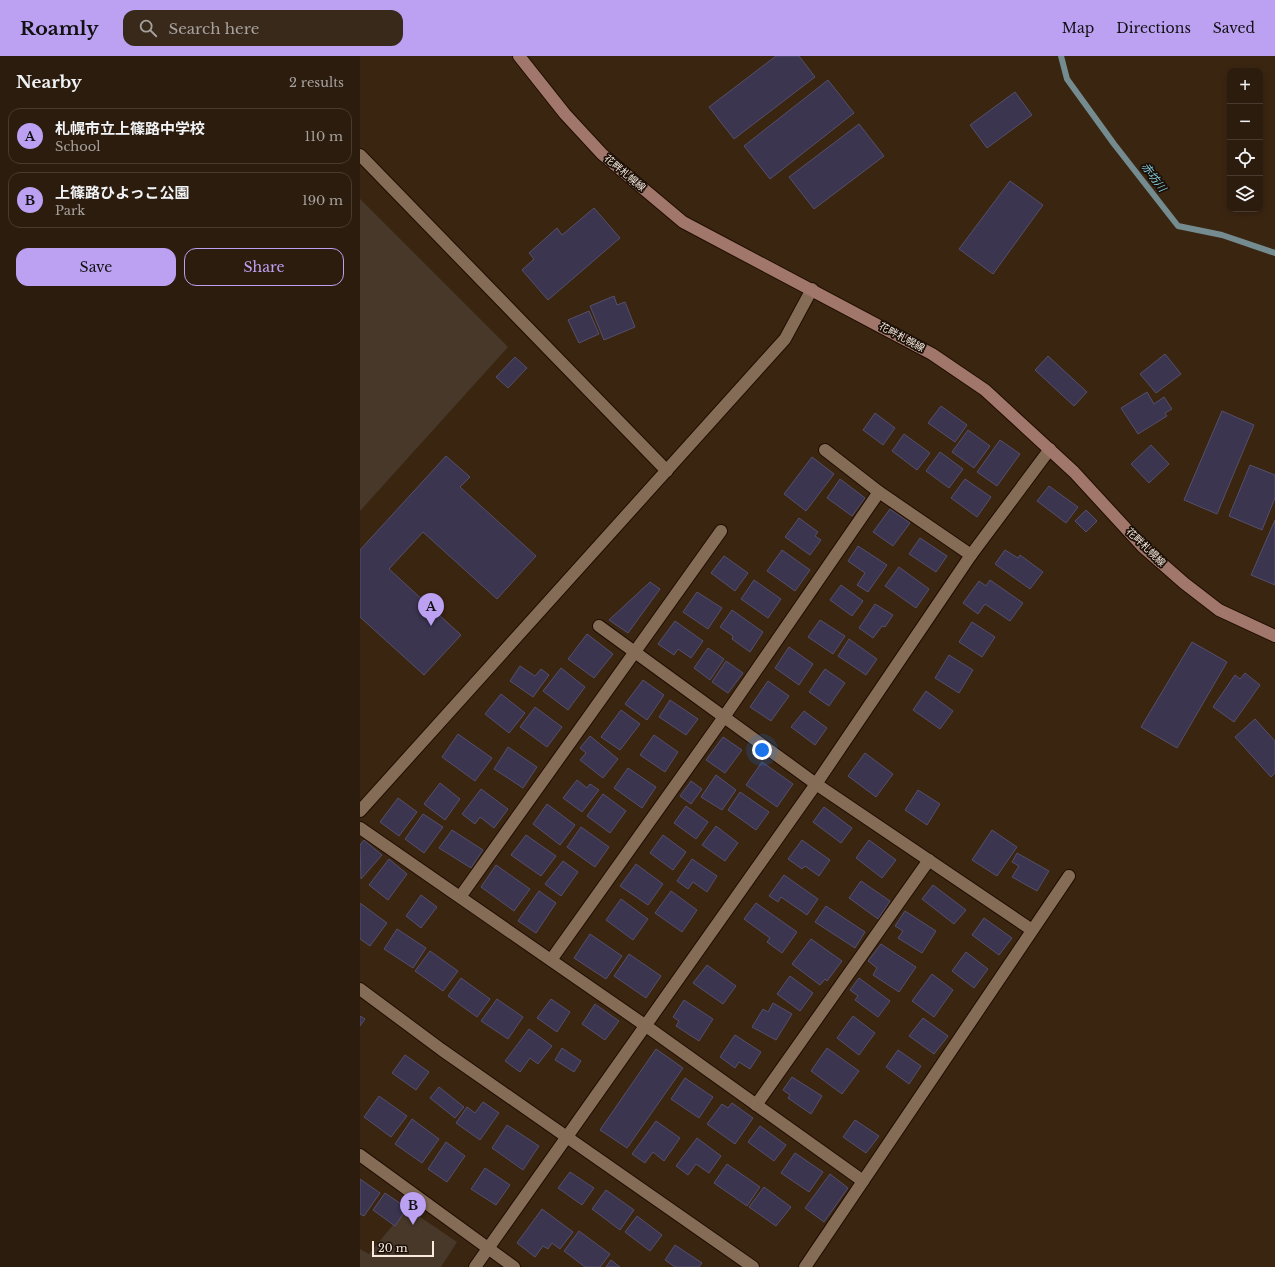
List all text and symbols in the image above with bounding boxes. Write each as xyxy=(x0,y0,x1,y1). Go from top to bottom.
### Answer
search box xyxy=(123,10,403,46)
text: Roamly xyxy=(20,17,99,40)
icon: search xyxy=(137,17,159,39)
text: Search here xyxy=(169,19,259,38)
text: Map xyxy=(1062,19,1094,37)
text: Directions xyxy=(1116,19,1191,37)
text: Saved xyxy=(1213,19,1255,37)
map controls xyxy=(1227,68,1263,212)
button: + xyxy=(1227,68,1263,104)
text: Nearby xyxy=(16,72,82,93)
text: 2 results xyxy=(289,74,344,91)
button: − xyxy=(1227,104,1263,140)
text: 札幌市立上篠路中学校 xyxy=(55,119,205,138)
text: A xyxy=(25,128,35,145)
text: 110 m xyxy=(304,128,343,145)
text: School xyxy=(55,138,101,155)
button: locate xyxy=(1227,140,1263,176)
street label: 花畔札幌線 xyxy=(602,152,648,194)
water label: 赤坊川 xyxy=(1138,160,1170,195)
button: layers xyxy=(1227,176,1263,212)
text: 上篠路ひよっこ公園 xyxy=(55,183,190,202)
text: B xyxy=(25,192,35,209)
text: 190 m xyxy=(302,192,343,209)
text: Park xyxy=(55,202,85,219)
button: Save xyxy=(16,248,176,286)
button: Share xyxy=(184,248,344,286)
street label: 花畔札幌線 xyxy=(877,320,927,354)
street label: 花畔札幌線 xyxy=(1124,525,1168,569)
pin: A xyxy=(418,593,444,626)
your location xyxy=(752,740,772,760)
pin: B xyxy=(400,1192,426,1225)
scale bar xyxy=(372,1239,434,1258)
text: 20 m xyxy=(378,1241,408,1255)

